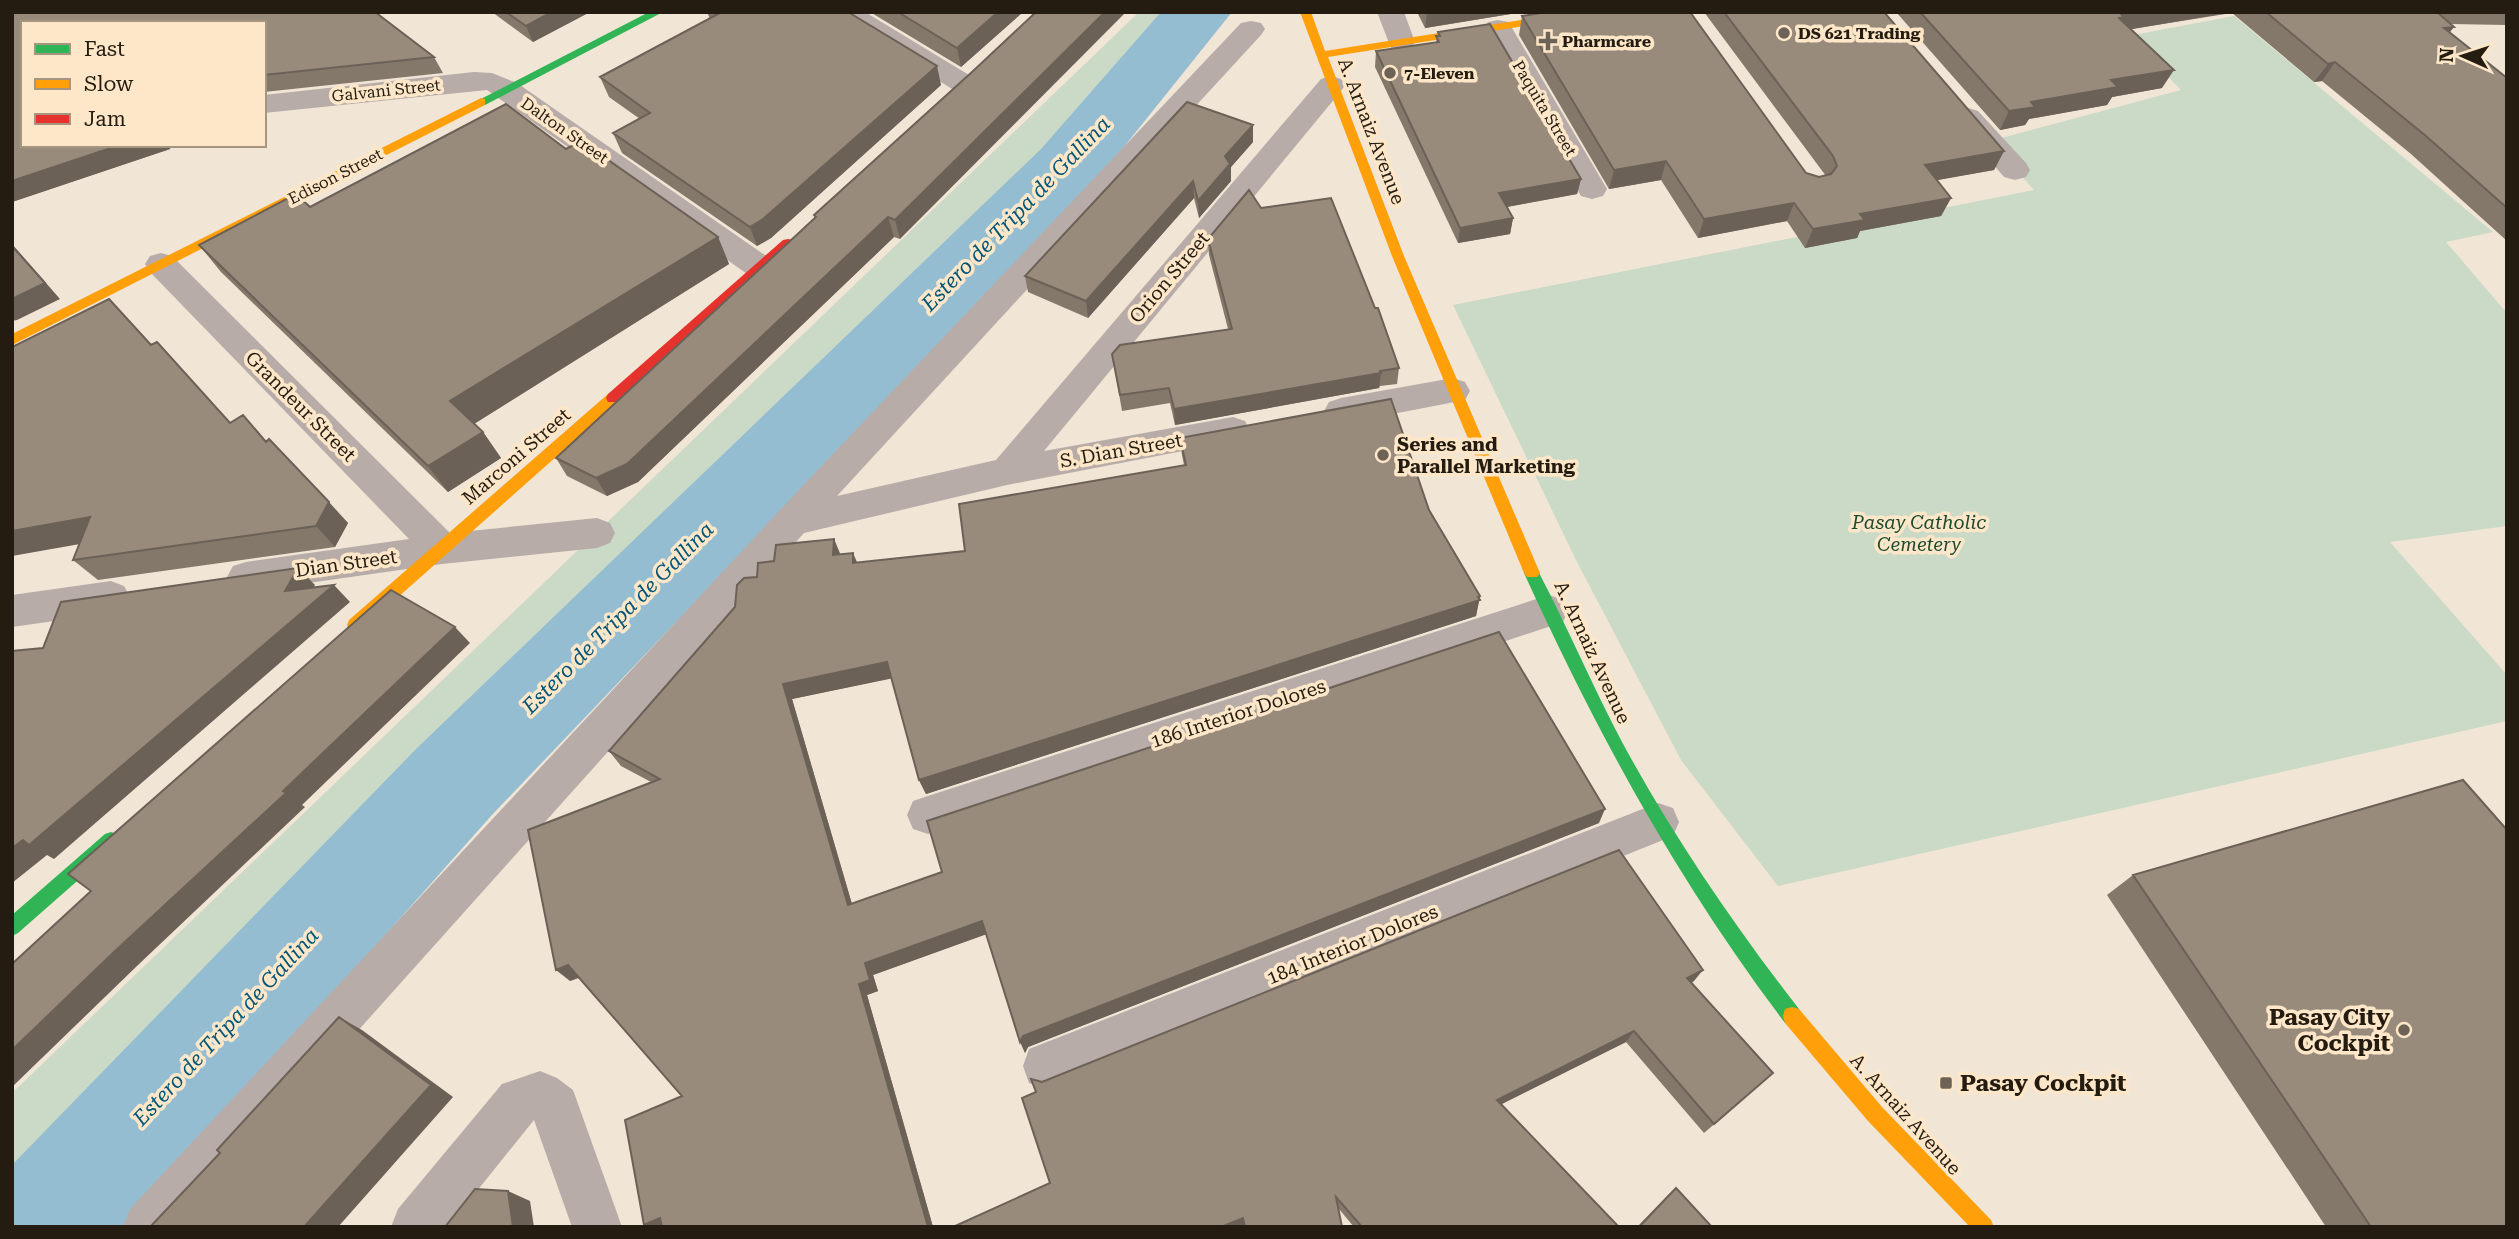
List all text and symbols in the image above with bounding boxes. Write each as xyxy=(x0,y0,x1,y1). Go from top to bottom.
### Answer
legend xyxy=(21,21,266,147)
north arrow xyxy=(2428,21,2498,91)
place label: DS 621 Trading xyxy=(1798,24,1921,43)
marker: DS 621 Trading xyxy=(1776,25,1792,41)
place label: Pharmcare xyxy=(1562,32,1651,51)
marker: Pharmcare xyxy=(1540,33,1556,49)
text: Fast xyxy=(84,37,125,61)
text: N xyxy=(2435,47,2458,63)
street label: A. Arnaiz Avenue xyxy=(1333,55,1410,208)
street label: Paquita Street xyxy=(1509,57,1581,160)
place label: 7-Eleven xyxy=(1404,64,1475,83)
marker: 7-Eleven xyxy=(1382,65,1398,81)
text: Slow xyxy=(84,72,134,96)
street label: Galvani Street xyxy=(331,75,441,106)
street label: Dalton Street xyxy=(518,93,612,167)
text: Jam xyxy=(84,107,126,131)
water label: Estero de Tripa de Gallina xyxy=(916,112,1115,317)
street label: Edison Street xyxy=(285,145,386,208)
street label: Orion Street xyxy=(1125,227,1214,328)
street label: Grandeur Street xyxy=(241,346,361,466)
street label: Marconi Street xyxy=(458,403,575,510)
street label: S. Dian Street xyxy=(1058,428,1184,473)
place label: Series and Parallel Marketing xyxy=(1397,433,1575,478)
marker: Series and Parallel Marketing xyxy=(1375,447,1391,463)
park label: Pasay Catholic Cemetery xyxy=(1851,511,1986,556)
water label: Estero de Tripa de Gallina xyxy=(517,517,719,719)
street label: Dian Street xyxy=(294,545,398,582)
street label: A. Arnaiz Avenue xyxy=(1549,577,1636,727)
street label: 186 Interior Dolores xyxy=(1148,674,1329,753)
street label: 184 Interior Dolores xyxy=(1263,900,1441,989)
water label: Estero de Tripa de Gallina xyxy=(128,924,324,1131)
place label: Pasay City Cockpit xyxy=(2269,1004,2390,1057)
marker: Pasay City Cockpit xyxy=(2396,1022,2412,1038)
street label: A. Arnaiz Avenue xyxy=(1845,1049,1966,1180)
place label: Pasay Cockpit xyxy=(1960,1070,2126,1097)
marker: Pasay Cockpit xyxy=(1938,1075,1954,1091)

